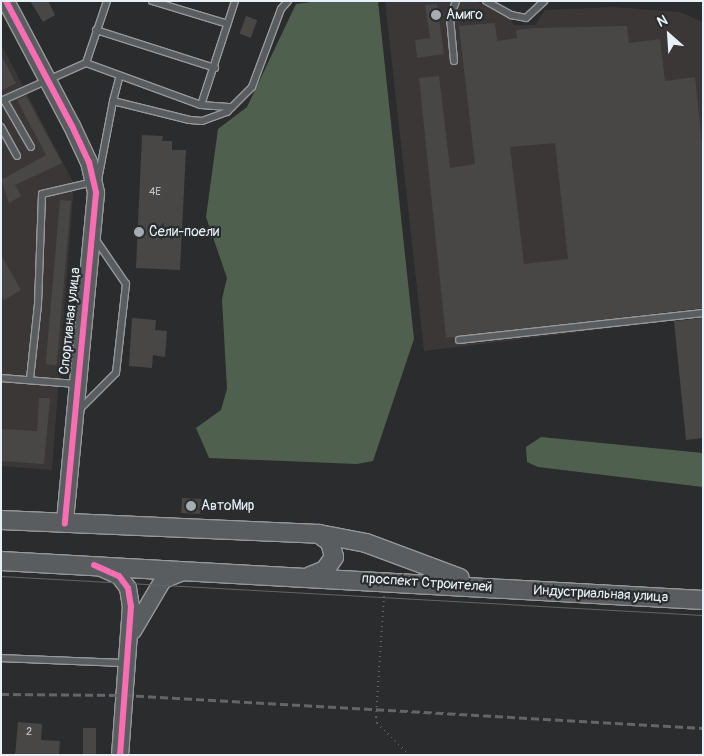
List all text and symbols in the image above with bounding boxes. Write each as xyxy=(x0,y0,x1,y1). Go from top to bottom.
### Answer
place label: Амиго xyxy=(446,7,483,23)
marker: Амиго xyxy=(430,9,442,21)
north arrow xyxy=(644,10,694,60)
text: N xyxy=(654,11,670,31)
house number: 4Е xyxy=(149,185,161,199)
place label: Сели-поели xyxy=(149,224,219,240)
marker: Сели-поели xyxy=(133,226,145,238)
street label: Спортивная улица xyxy=(56,266,84,376)
place label: АвтоМир xyxy=(201,498,254,514)
marker: АвтоМир xyxy=(185,500,197,512)
street label: проспект Строителей xyxy=(361,570,493,596)
street label: Индустриальная улица xyxy=(533,582,669,606)
house number: 2 xyxy=(26,725,32,739)

